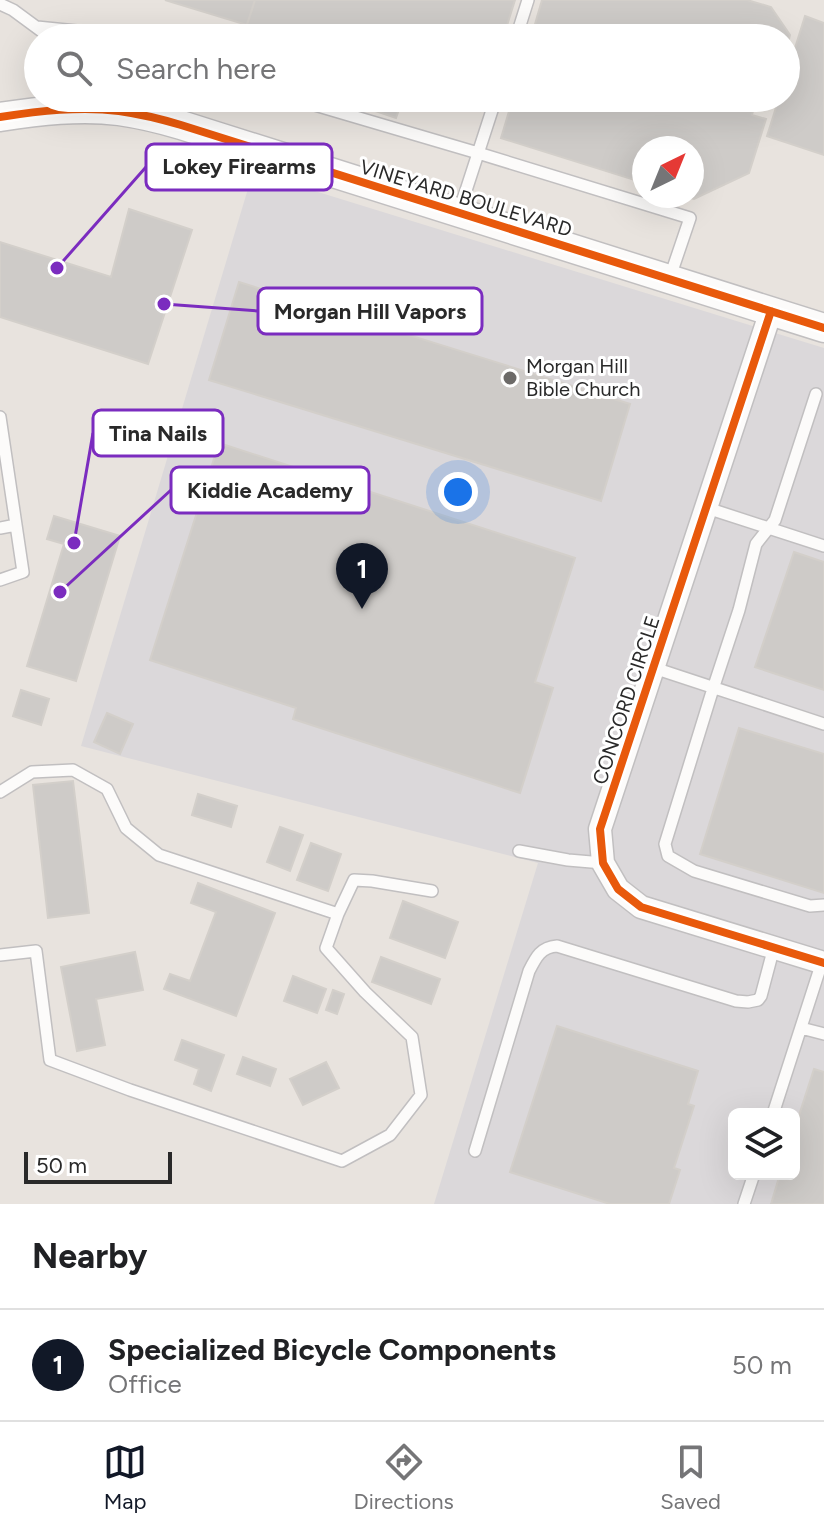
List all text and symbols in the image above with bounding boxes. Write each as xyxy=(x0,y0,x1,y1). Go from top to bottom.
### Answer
search box xyxy=(24,24,800,112)
icon: search xyxy=(52,46,96,90)
text: Search here xyxy=(116,50,276,87)
north arrow xyxy=(632,136,704,208)
callout: Lokey Firearms xyxy=(146,144,332,190)
text: Lokey Firearms xyxy=(162,153,316,180)
street label: VINEYARD BOULEVARD xyxy=(357,154,575,242)
callout: Morgan Hill Vapors xyxy=(258,288,482,334)
text: Morgan Hill Vapors xyxy=(274,298,466,325)
place label: Morgan Hill Bible Church xyxy=(526,354,640,401)
marker: Morgan Hill Bible Church xyxy=(501,369,519,387)
callout: Tina Nails xyxy=(93,410,223,456)
text: Tina Nails xyxy=(109,420,207,447)
callout: Kiddie Academy xyxy=(171,467,369,513)
your location xyxy=(438,472,478,512)
text: Kiddie Academy xyxy=(187,477,353,504)
pin: 1 xyxy=(336,543,388,609)
street label: CONCORD CIRCLE xyxy=(587,613,665,787)
map controls xyxy=(728,1108,800,1180)
button: layers xyxy=(728,1108,800,1180)
scale bar xyxy=(24,1148,172,1184)
text: 50 m xyxy=(36,1152,87,1179)
text: Nearby xyxy=(32,1236,147,1277)
text: Specialized Bicycle Components xyxy=(108,1331,556,1368)
text: 1 xyxy=(53,1349,63,1381)
text: 50 m xyxy=(732,1349,792,1381)
text: Office xyxy=(108,1368,182,1400)
tab: Map xyxy=(103,1440,147,1515)
tab: Directions xyxy=(354,1440,454,1515)
tab: Saved xyxy=(660,1440,721,1515)

